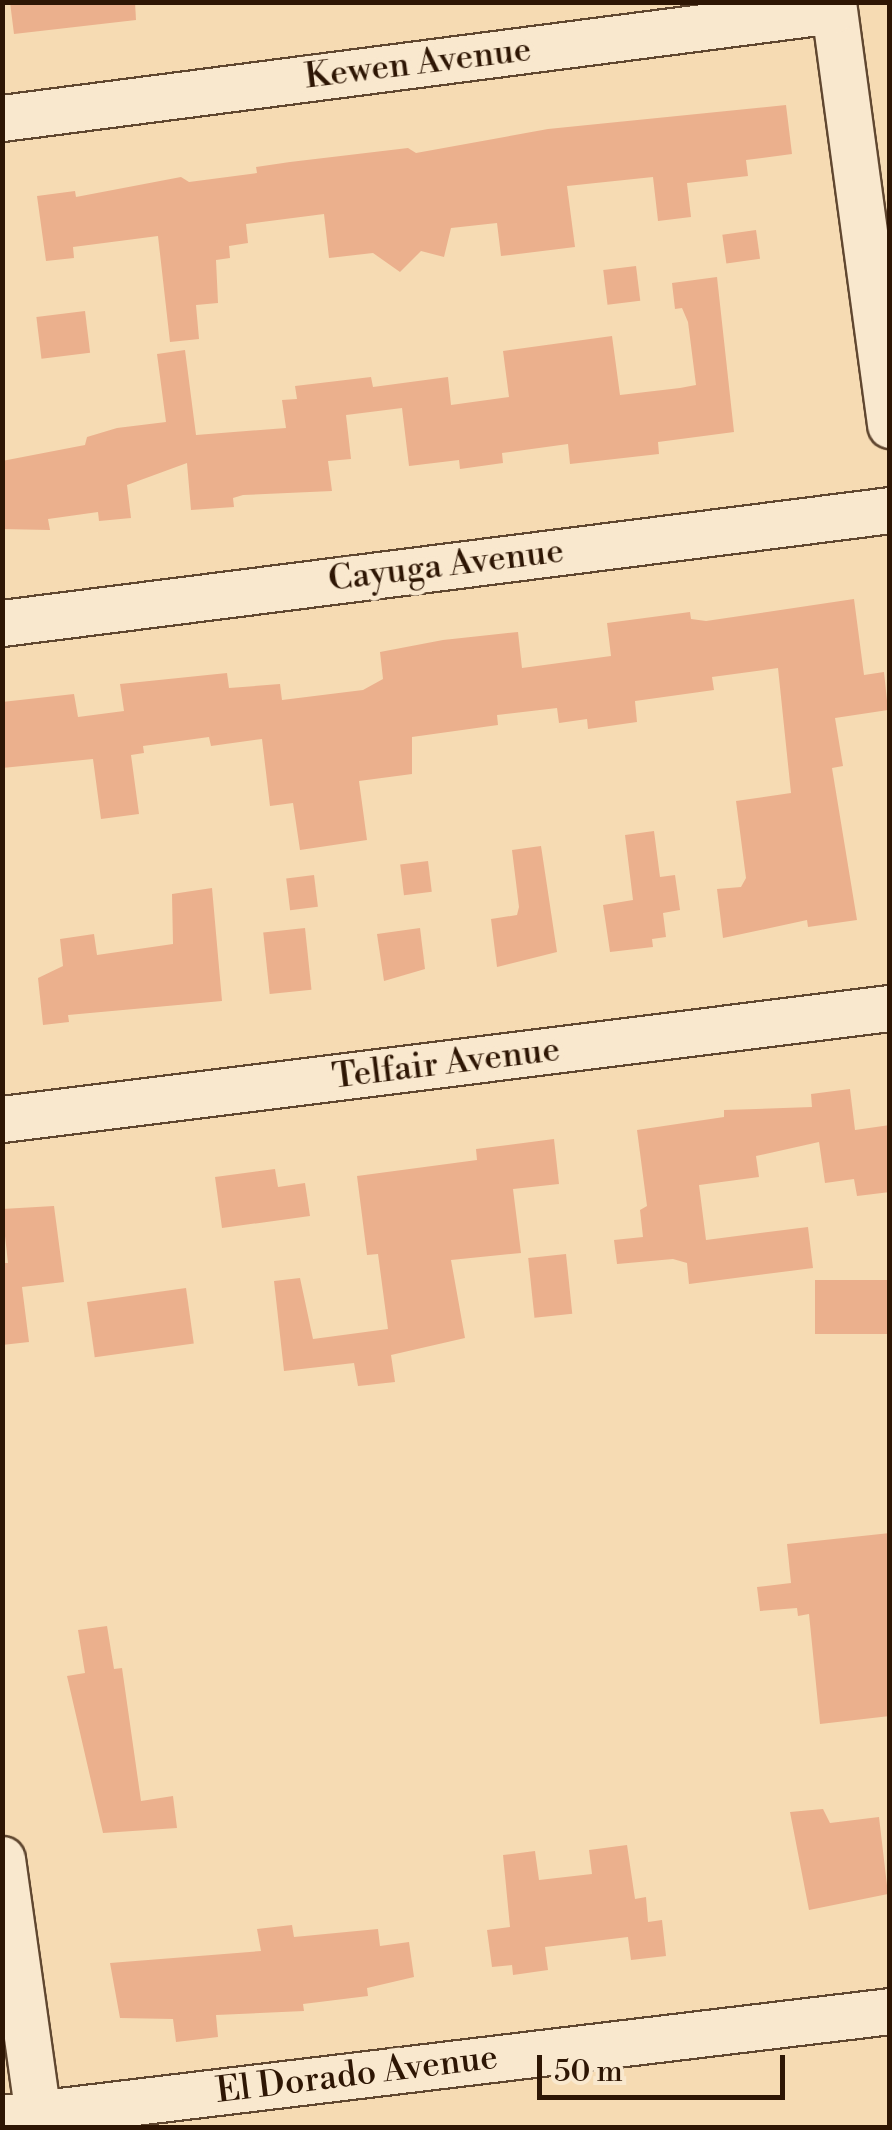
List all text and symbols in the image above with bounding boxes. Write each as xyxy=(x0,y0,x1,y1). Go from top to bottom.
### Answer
street label: Kewen Avenue xyxy=(302,29,534,99)
street label: Cayuga Avenue xyxy=(326,531,566,601)
street label: Telfair Avenue xyxy=(330,1029,562,1099)
scale bar xyxy=(542,2035,790,2097)
street label: El Dorado Avenue xyxy=(214,2037,500,2113)
text: 50 m xyxy=(554,2053,623,2091)

